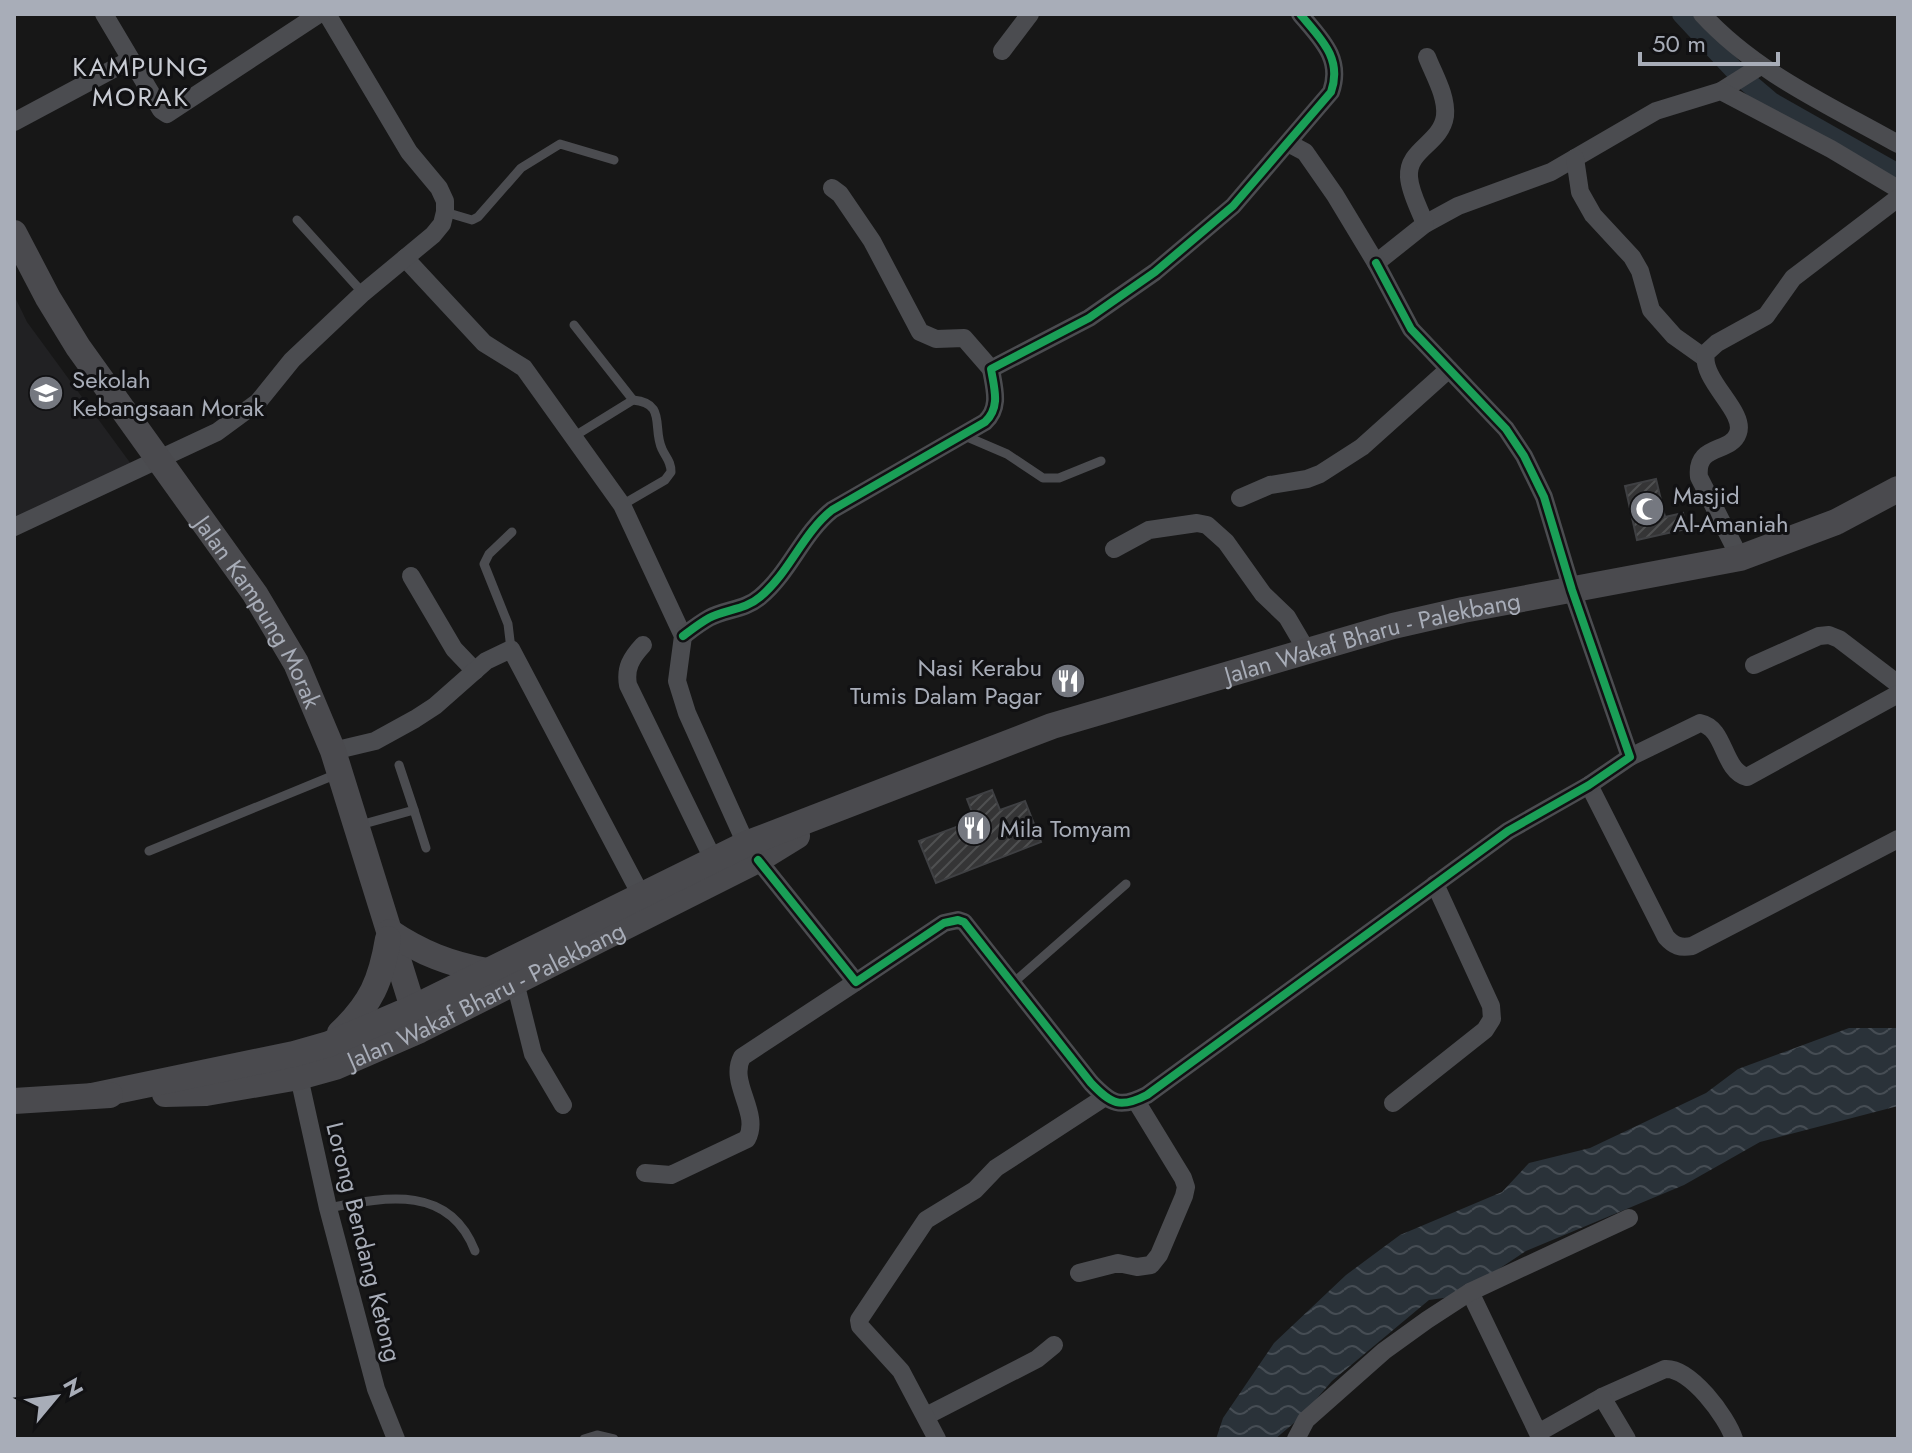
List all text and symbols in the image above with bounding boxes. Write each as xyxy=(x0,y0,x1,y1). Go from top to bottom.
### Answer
scale bar xyxy=(1640,16,1778,66)
text: 50 m xyxy=(1652,26,1706,61)
district label: KAMPUNG MORAK xyxy=(72,48,210,116)
place label: Sekolah Kebangsaan Morak xyxy=(72,362,265,425)
school or university icon: Sekolah Kebangsaan Morak xyxy=(27,374,65,412)
place label: Masjid Al-Amaniah xyxy=(1673,478,1789,541)
mosque icon: Masjid Al-Amaniah xyxy=(1628,490,1666,528)
street label: Jalan Kampung Morak xyxy=(185,506,331,714)
street label: Jalan Wakaf Bharu - Palekbang xyxy=(1217,582,1523,693)
place label: Nasi Kerabu Tumis Dalam Pagar xyxy=(850,650,1043,713)
restaurant icon: Nasi Kerabu Tumis Dalam Pagar xyxy=(1049,662,1087,700)
restaurant icon: Mila Tomyam xyxy=(955,809,993,847)
place label: Mila Tomyam xyxy=(1000,811,1131,846)
street label: Jalan Wakaf Bharu - Palekbang xyxy=(339,912,631,1078)
street label: Lorong Bendang Ketong xyxy=(317,1119,411,1365)
north arrow xyxy=(16,1357,96,1437)
text: N xyxy=(55,1372,92,1403)

